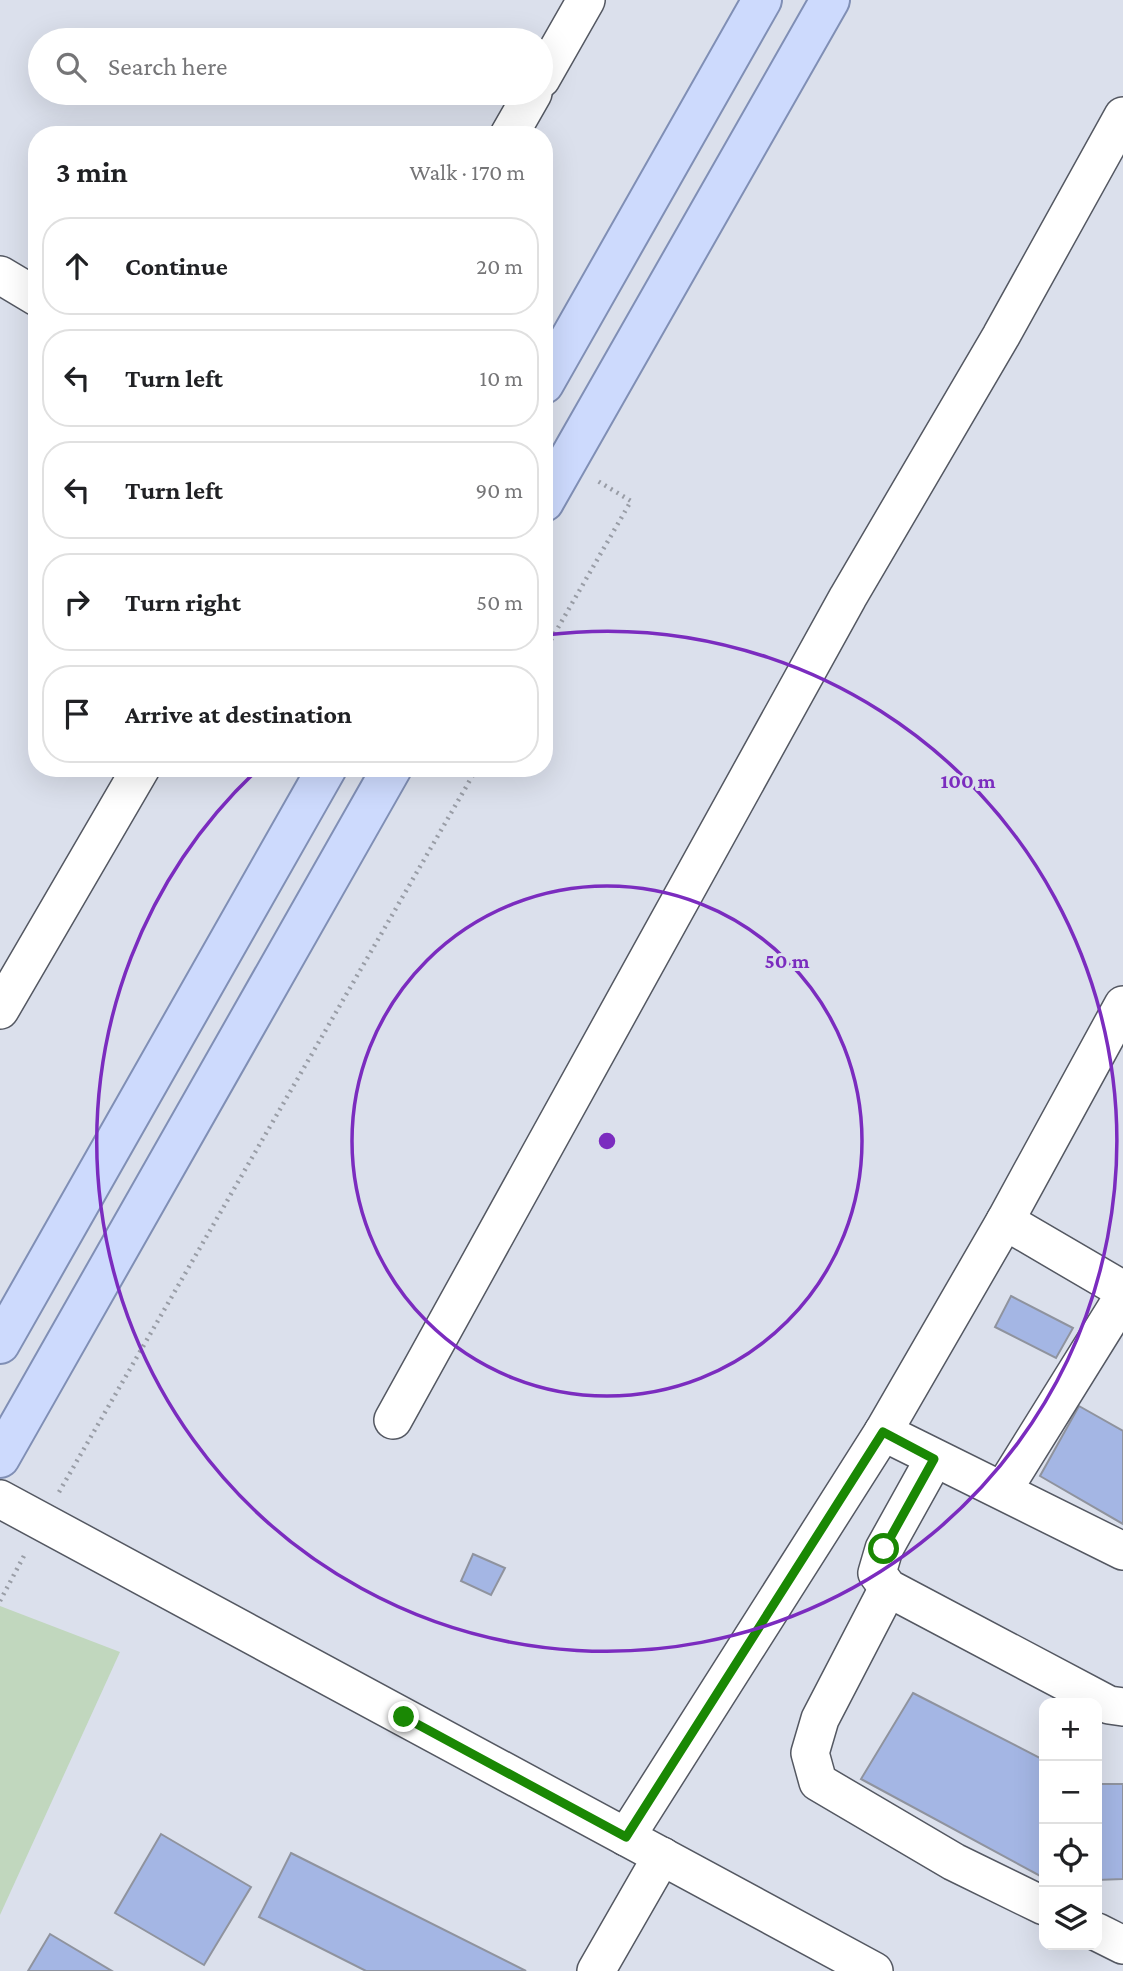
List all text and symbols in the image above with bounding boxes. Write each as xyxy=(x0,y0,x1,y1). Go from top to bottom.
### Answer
search box xyxy=(28,28,553,105)
icon: search xyxy=(52,48,90,86)
text: Search here xyxy=(108,52,227,81)
text: 3 min xyxy=(56,155,128,188)
text: Walk · 170 m xyxy=(409,159,525,185)
icon: ahead xyxy=(58,247,96,285)
text: Continue xyxy=(125,252,228,281)
text: 20 m xyxy=(476,253,523,279)
icon: left xyxy=(58,359,96,397)
text: Turn left xyxy=(125,364,223,393)
text: 10 m xyxy=(480,365,523,391)
icon: left xyxy=(58,471,96,509)
text: Turn left xyxy=(125,476,223,505)
text: 90 m xyxy=(476,477,523,503)
icon: right xyxy=(58,583,96,621)
text: Turn right xyxy=(125,588,241,617)
text: 50 m xyxy=(476,589,523,615)
icon: arrive xyxy=(58,695,96,733)
text: Arrive at destination xyxy=(125,700,352,729)
text: 100 m xyxy=(940,769,996,793)
text: 50 m xyxy=(765,949,810,973)
centre of rings xyxy=(595,1129,619,1153)
route start xyxy=(868,1533,899,1564)
map controls xyxy=(1039,1698,1102,1950)
button: + xyxy=(1039,1698,1102,1761)
route end xyxy=(388,1701,419,1732)
button: − xyxy=(1039,1761,1102,1824)
button: locate xyxy=(1039,1824,1102,1887)
button: layers xyxy=(1039,1887,1102,1950)

